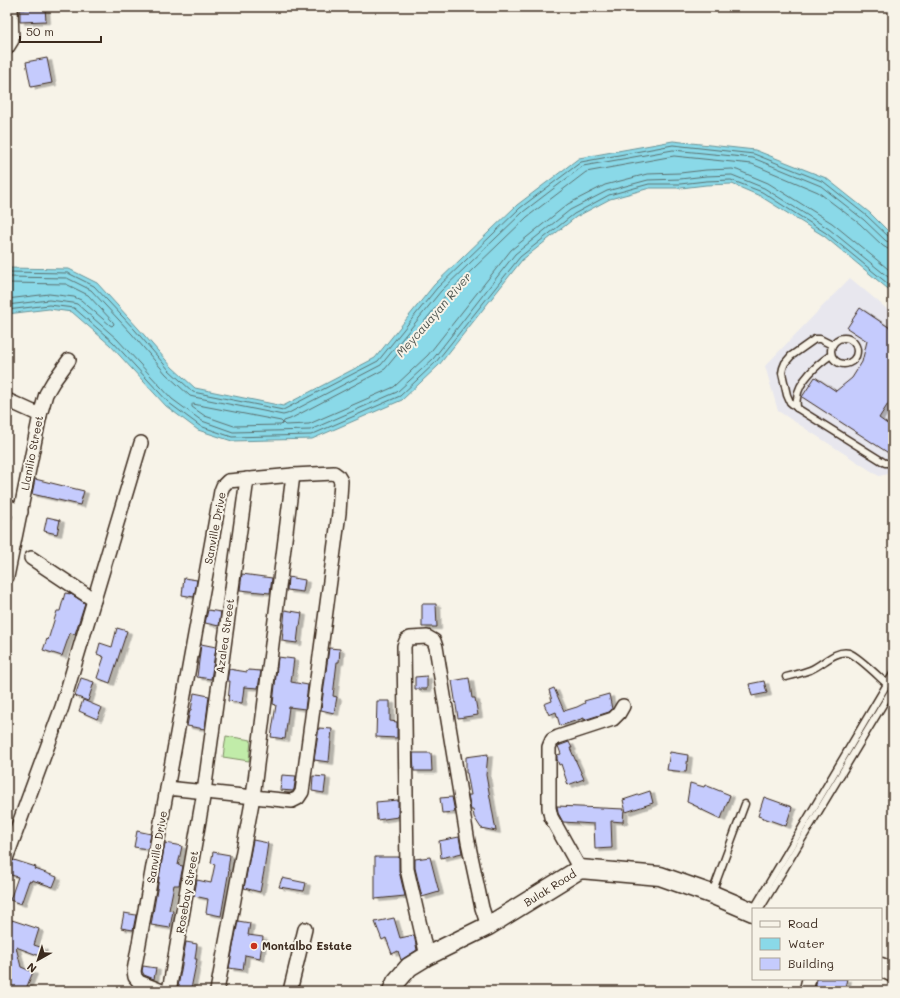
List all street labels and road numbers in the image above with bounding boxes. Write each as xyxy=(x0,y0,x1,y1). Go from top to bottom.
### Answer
street label: Llanilio Street xyxy=(17,414,46,492)
street label: Sanville Drive xyxy=(200,490,229,565)
street label: Azalea Street xyxy=(212,597,237,674)
street label: Sanville Drive xyxy=(143,809,170,884)
street label: Rosebay Street xyxy=(172,849,201,935)
street label: Bulak Road xyxy=(521,866,579,910)

